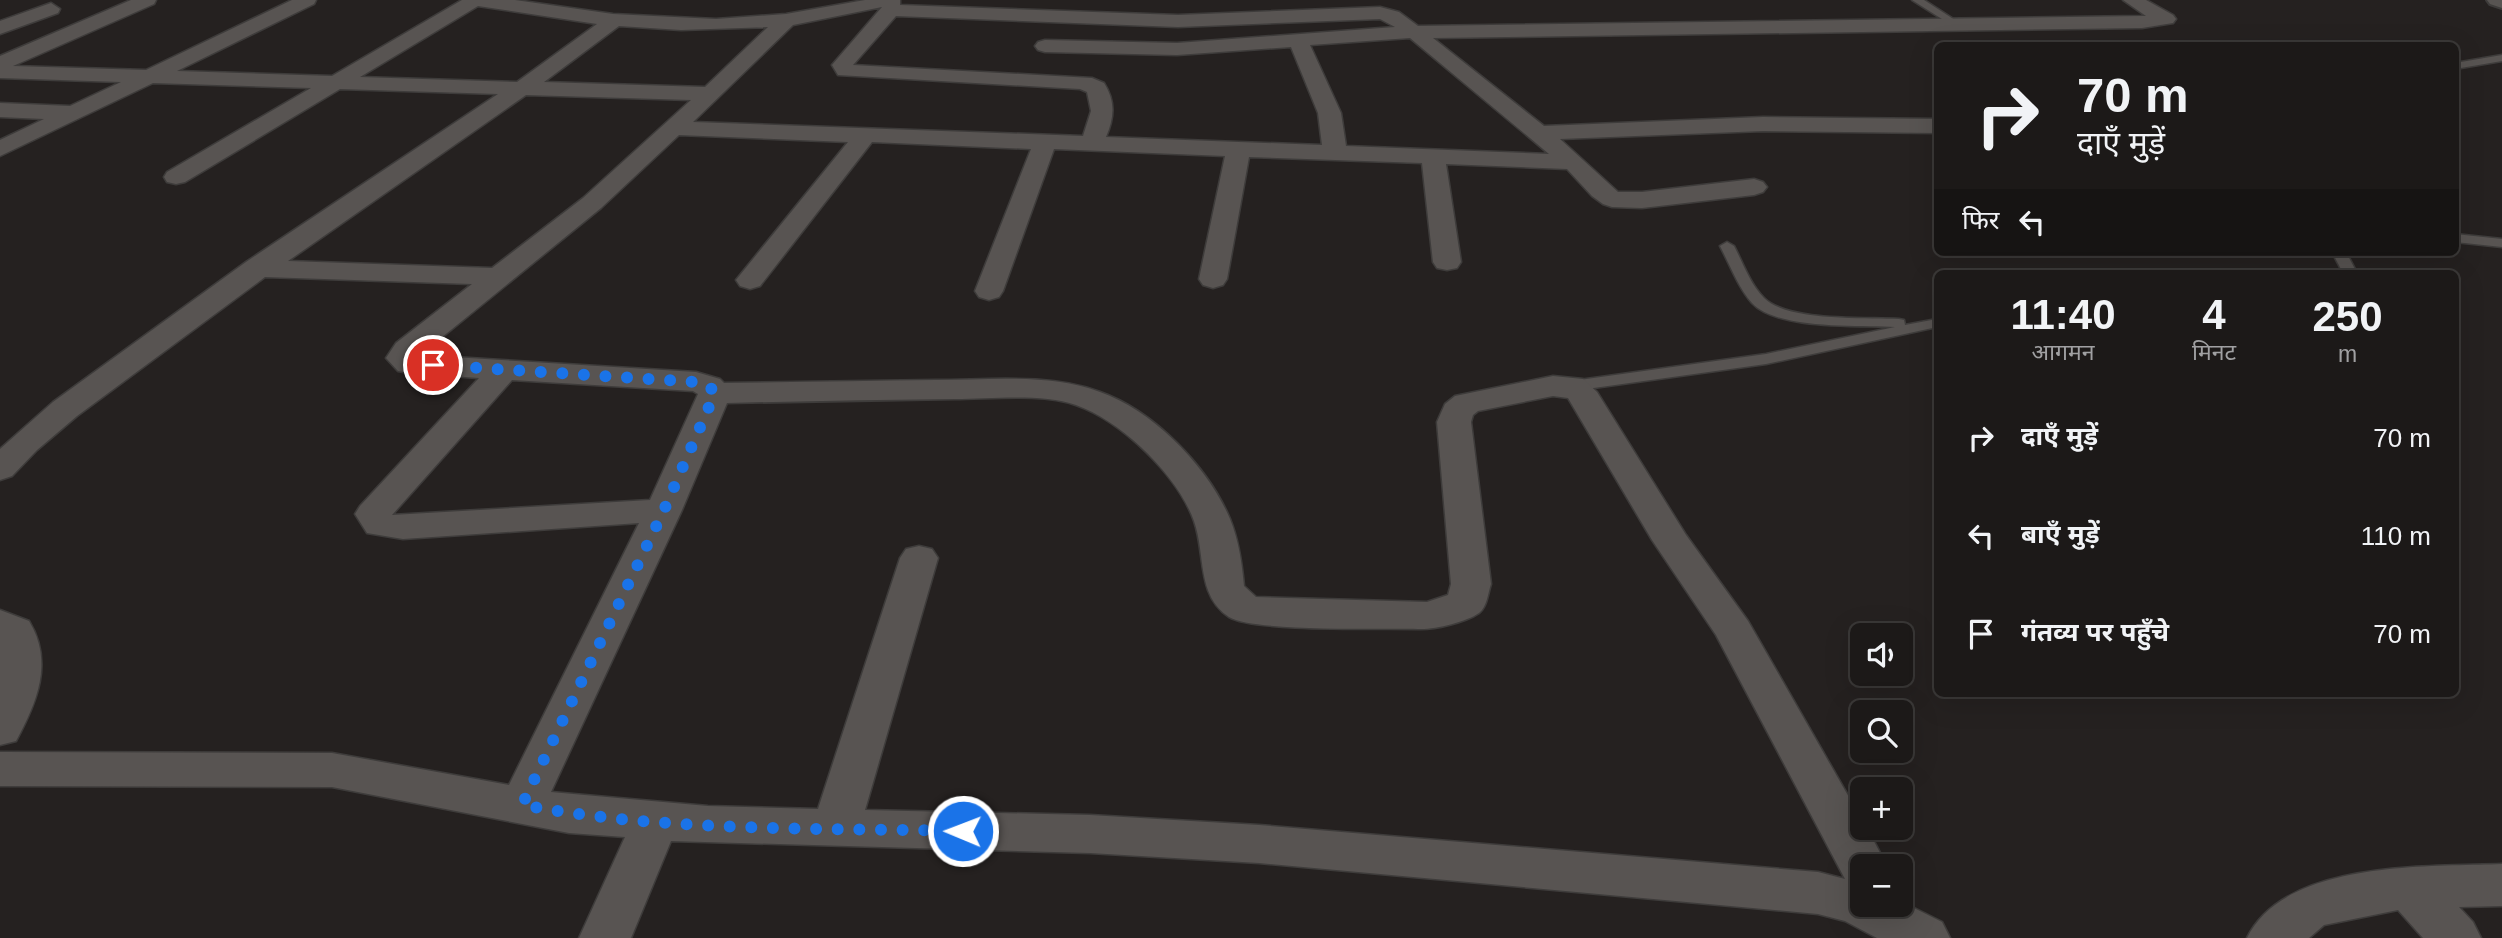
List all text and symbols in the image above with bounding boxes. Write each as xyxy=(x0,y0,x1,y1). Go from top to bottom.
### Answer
text: 70 m xyxy=(2077,68,2189,122)
icon: right xyxy=(1962,70,2053,161)
text: दाएँ मुड़ें xyxy=(2077,125,2165,161)
icon: left xyxy=(2013,203,2051,241)
text: फिर xyxy=(1962,205,1999,235)
text: 11:40 xyxy=(2010,291,2116,338)
text: 4 xyxy=(2202,291,2226,338)
text: 250 xyxy=(2312,293,2383,340)
pin xyxy=(403,335,463,395)
text: आगमन xyxy=(2031,339,2094,365)
text: मिनट xyxy=(2192,339,2236,365)
text: m xyxy=(2338,341,2357,367)
icon: arrive xyxy=(414,346,452,384)
icon: right xyxy=(1962,419,2000,457)
text: दाएँ मुड़ें xyxy=(2021,421,2098,451)
text: 70 m xyxy=(2373,423,2431,453)
icon: left xyxy=(1962,517,2000,555)
text: बाएँ मुड़ें xyxy=(2021,519,2100,549)
text: 110 m xyxy=(2361,521,2431,551)
icon: arrive xyxy=(1962,615,2000,653)
text: गंतव्य पर पहुँचे xyxy=(2021,617,2169,647)
text: 70 m xyxy=(2373,619,2431,649)
map controls xyxy=(1850,623,1913,917)
button: sound xyxy=(1850,623,1913,686)
button: search xyxy=(1850,700,1913,763)
button: + xyxy=(1850,777,1913,840)
position arrow xyxy=(926,794,1000,868)
button: − xyxy=(1850,854,1913,917)

